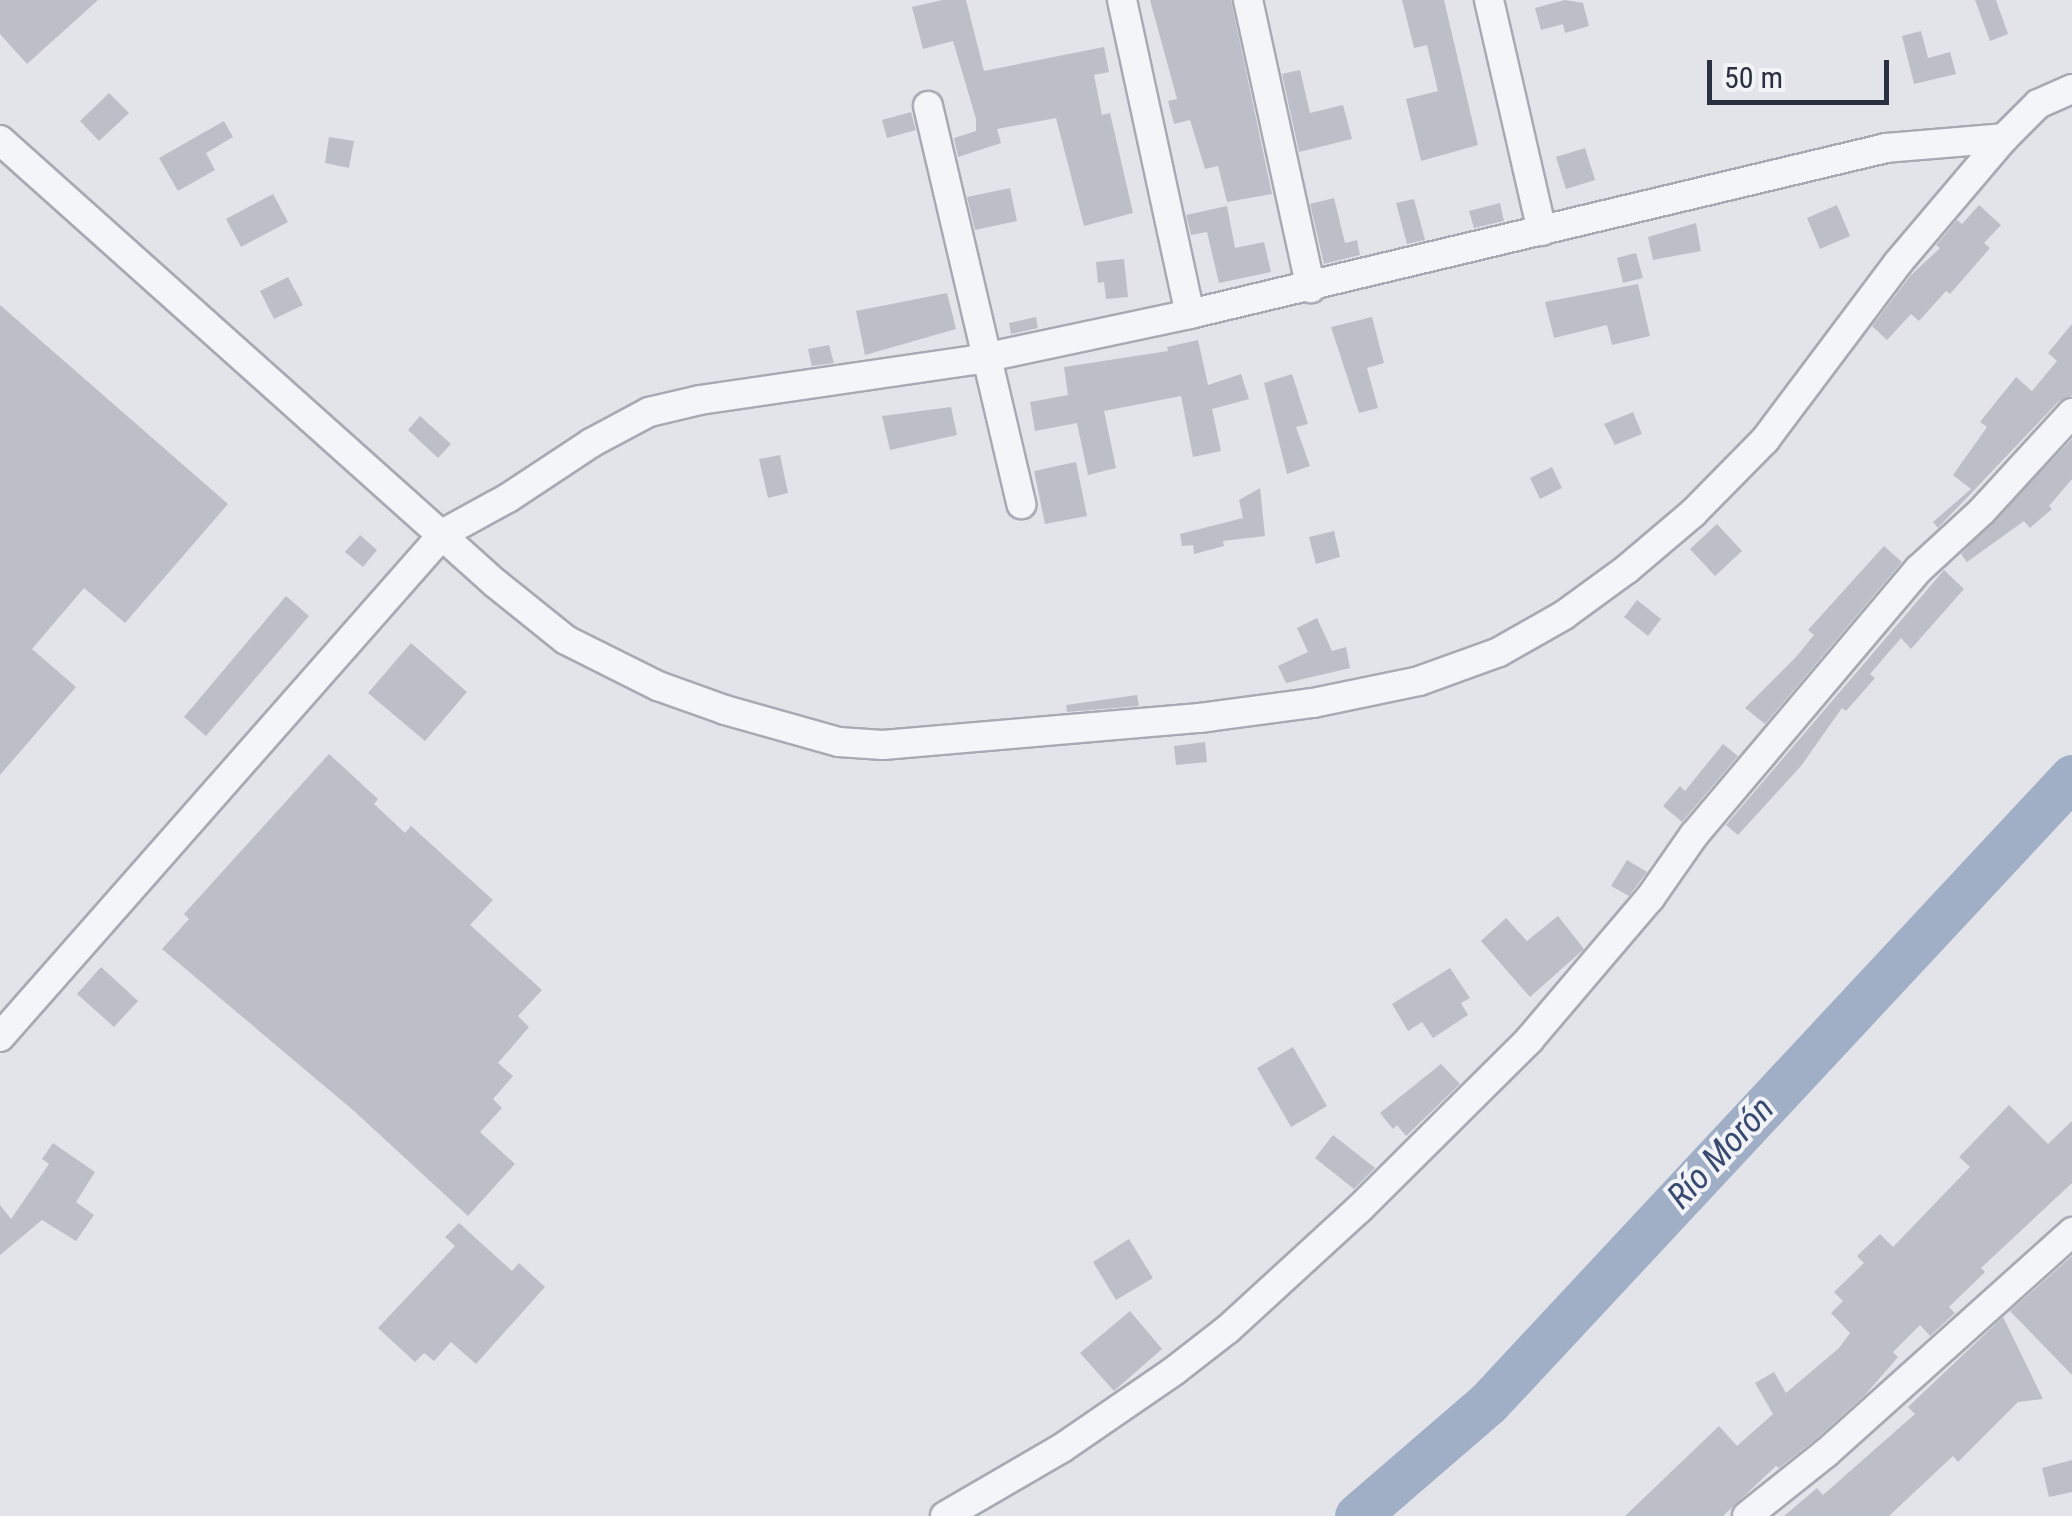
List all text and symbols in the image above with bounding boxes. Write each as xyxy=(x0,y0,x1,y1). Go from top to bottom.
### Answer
scale bar xyxy=(1712,40,1894,102)
text: 50 m xyxy=(1724,60,1783,95)
water label: Río Morón xyxy=(1659,1089,1783,1217)

